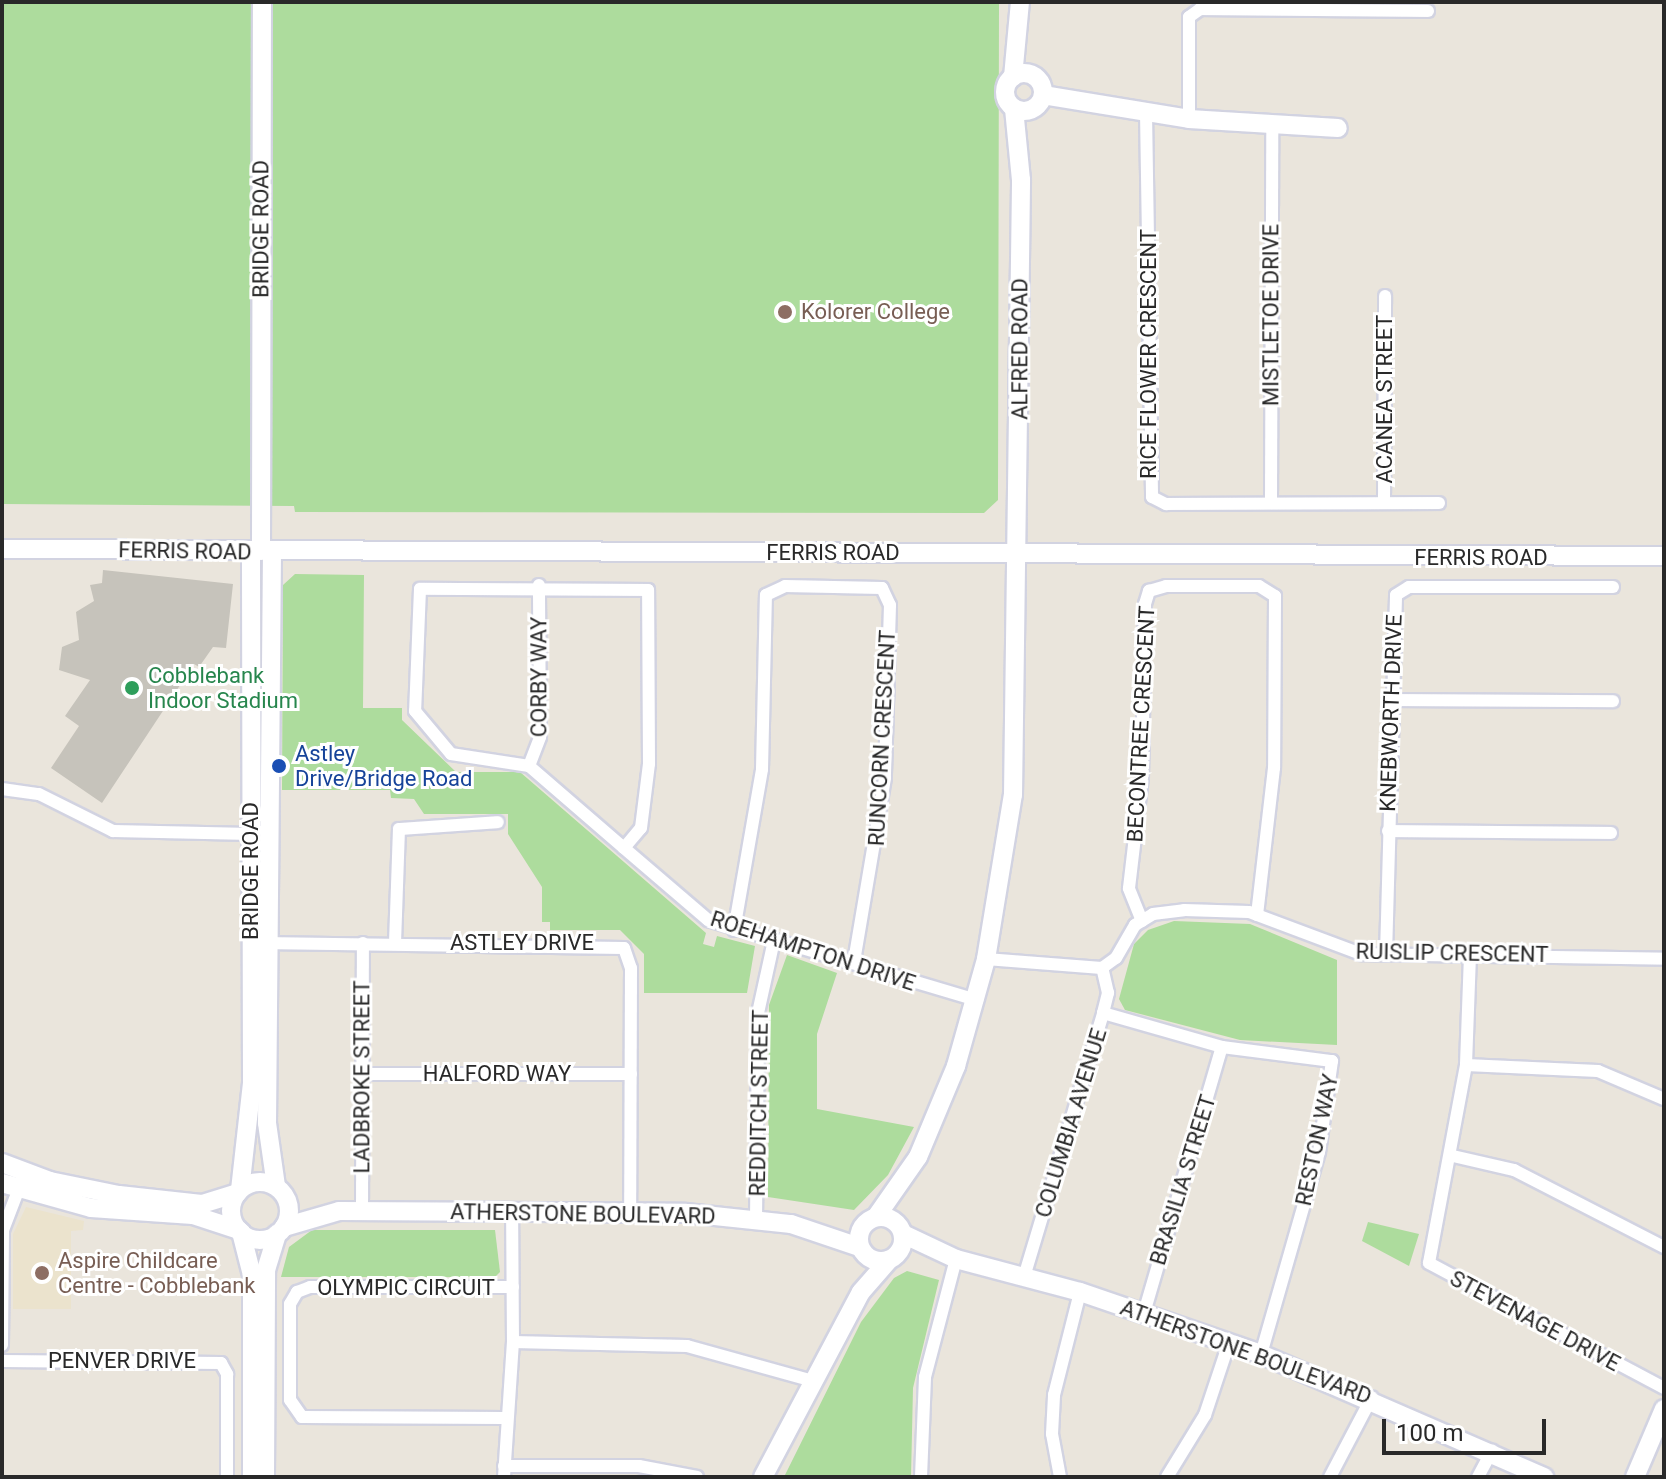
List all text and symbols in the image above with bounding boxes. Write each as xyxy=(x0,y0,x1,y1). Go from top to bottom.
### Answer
street label: BRIDGE ROAD xyxy=(248,160,274,298)
street label: MISTLETOE DRIVE xyxy=(1258,224,1284,406)
street label: RICE FLOWER CRESCENT xyxy=(1136,229,1162,479)
street label: ALFRED ROAD xyxy=(1007,278,1033,420)
place label: Kolorer College xyxy=(801,299,950,325)
marker: Kolorer College xyxy=(776,303,794,321)
street label: ACANEA STREET xyxy=(1372,314,1398,484)
street label: FERRIS ROAD xyxy=(118,537,252,565)
street label: FERRIS ROAD xyxy=(766,540,900,566)
street label: FERRIS ROAD xyxy=(1414,545,1548,571)
street label: BECONTREE CRESCENT xyxy=(1122,605,1160,843)
street label: KNEBWORTH DRIVE xyxy=(1374,614,1408,812)
street label: CORBY WAY xyxy=(526,617,552,737)
street label: RUNCORN CRESCENT xyxy=(863,629,901,847)
place label: Cobblebank Indoor Stadium xyxy=(148,662,298,714)
marker: Cobblebank Indoor Stadium xyxy=(123,679,141,697)
place label: Astley Drive/Bridge Road xyxy=(295,740,472,792)
marker: Astley Drive/Bridge Road xyxy=(270,757,288,775)
street label: BRIDGE ROAD xyxy=(238,802,264,940)
street label: ROEHAMPTON DRIVE xyxy=(707,905,919,997)
street label: ASTLEY DRIVE xyxy=(450,930,594,956)
street label: RUISLIP CRESCENT xyxy=(1355,938,1549,968)
street label: LADBROKE STREET xyxy=(349,980,375,1174)
street label: REDDITCH STREET xyxy=(744,1009,774,1197)
street label: COLUMBIA AVENUE xyxy=(1030,1025,1112,1221)
street label: HALFORD WAY xyxy=(423,1061,571,1087)
street label: RESTON WAY xyxy=(1290,1072,1344,1208)
street label: BRASILIA STREET xyxy=(1145,1092,1221,1268)
street label: ATHERSTONE BOULEVARD xyxy=(450,1198,716,1230)
place label: Aspire Childcare Centre - Cobblebank xyxy=(58,1247,255,1298)
marker: Aspire Childcare Centre - Cobblebank xyxy=(33,1264,51,1282)
street label: STEVENAGE DRIVE xyxy=(1445,1265,1625,1377)
street label: OLYMPIC CIRCUIT xyxy=(317,1275,495,1301)
street label: ATHERSTONE BOULEVARD xyxy=(1117,1294,1375,1410)
street label: PENVER DRIVE xyxy=(48,1348,196,1374)
scale bar xyxy=(1386,1403,1550,1453)
text: 100 m xyxy=(1396,1419,1463,1447)

